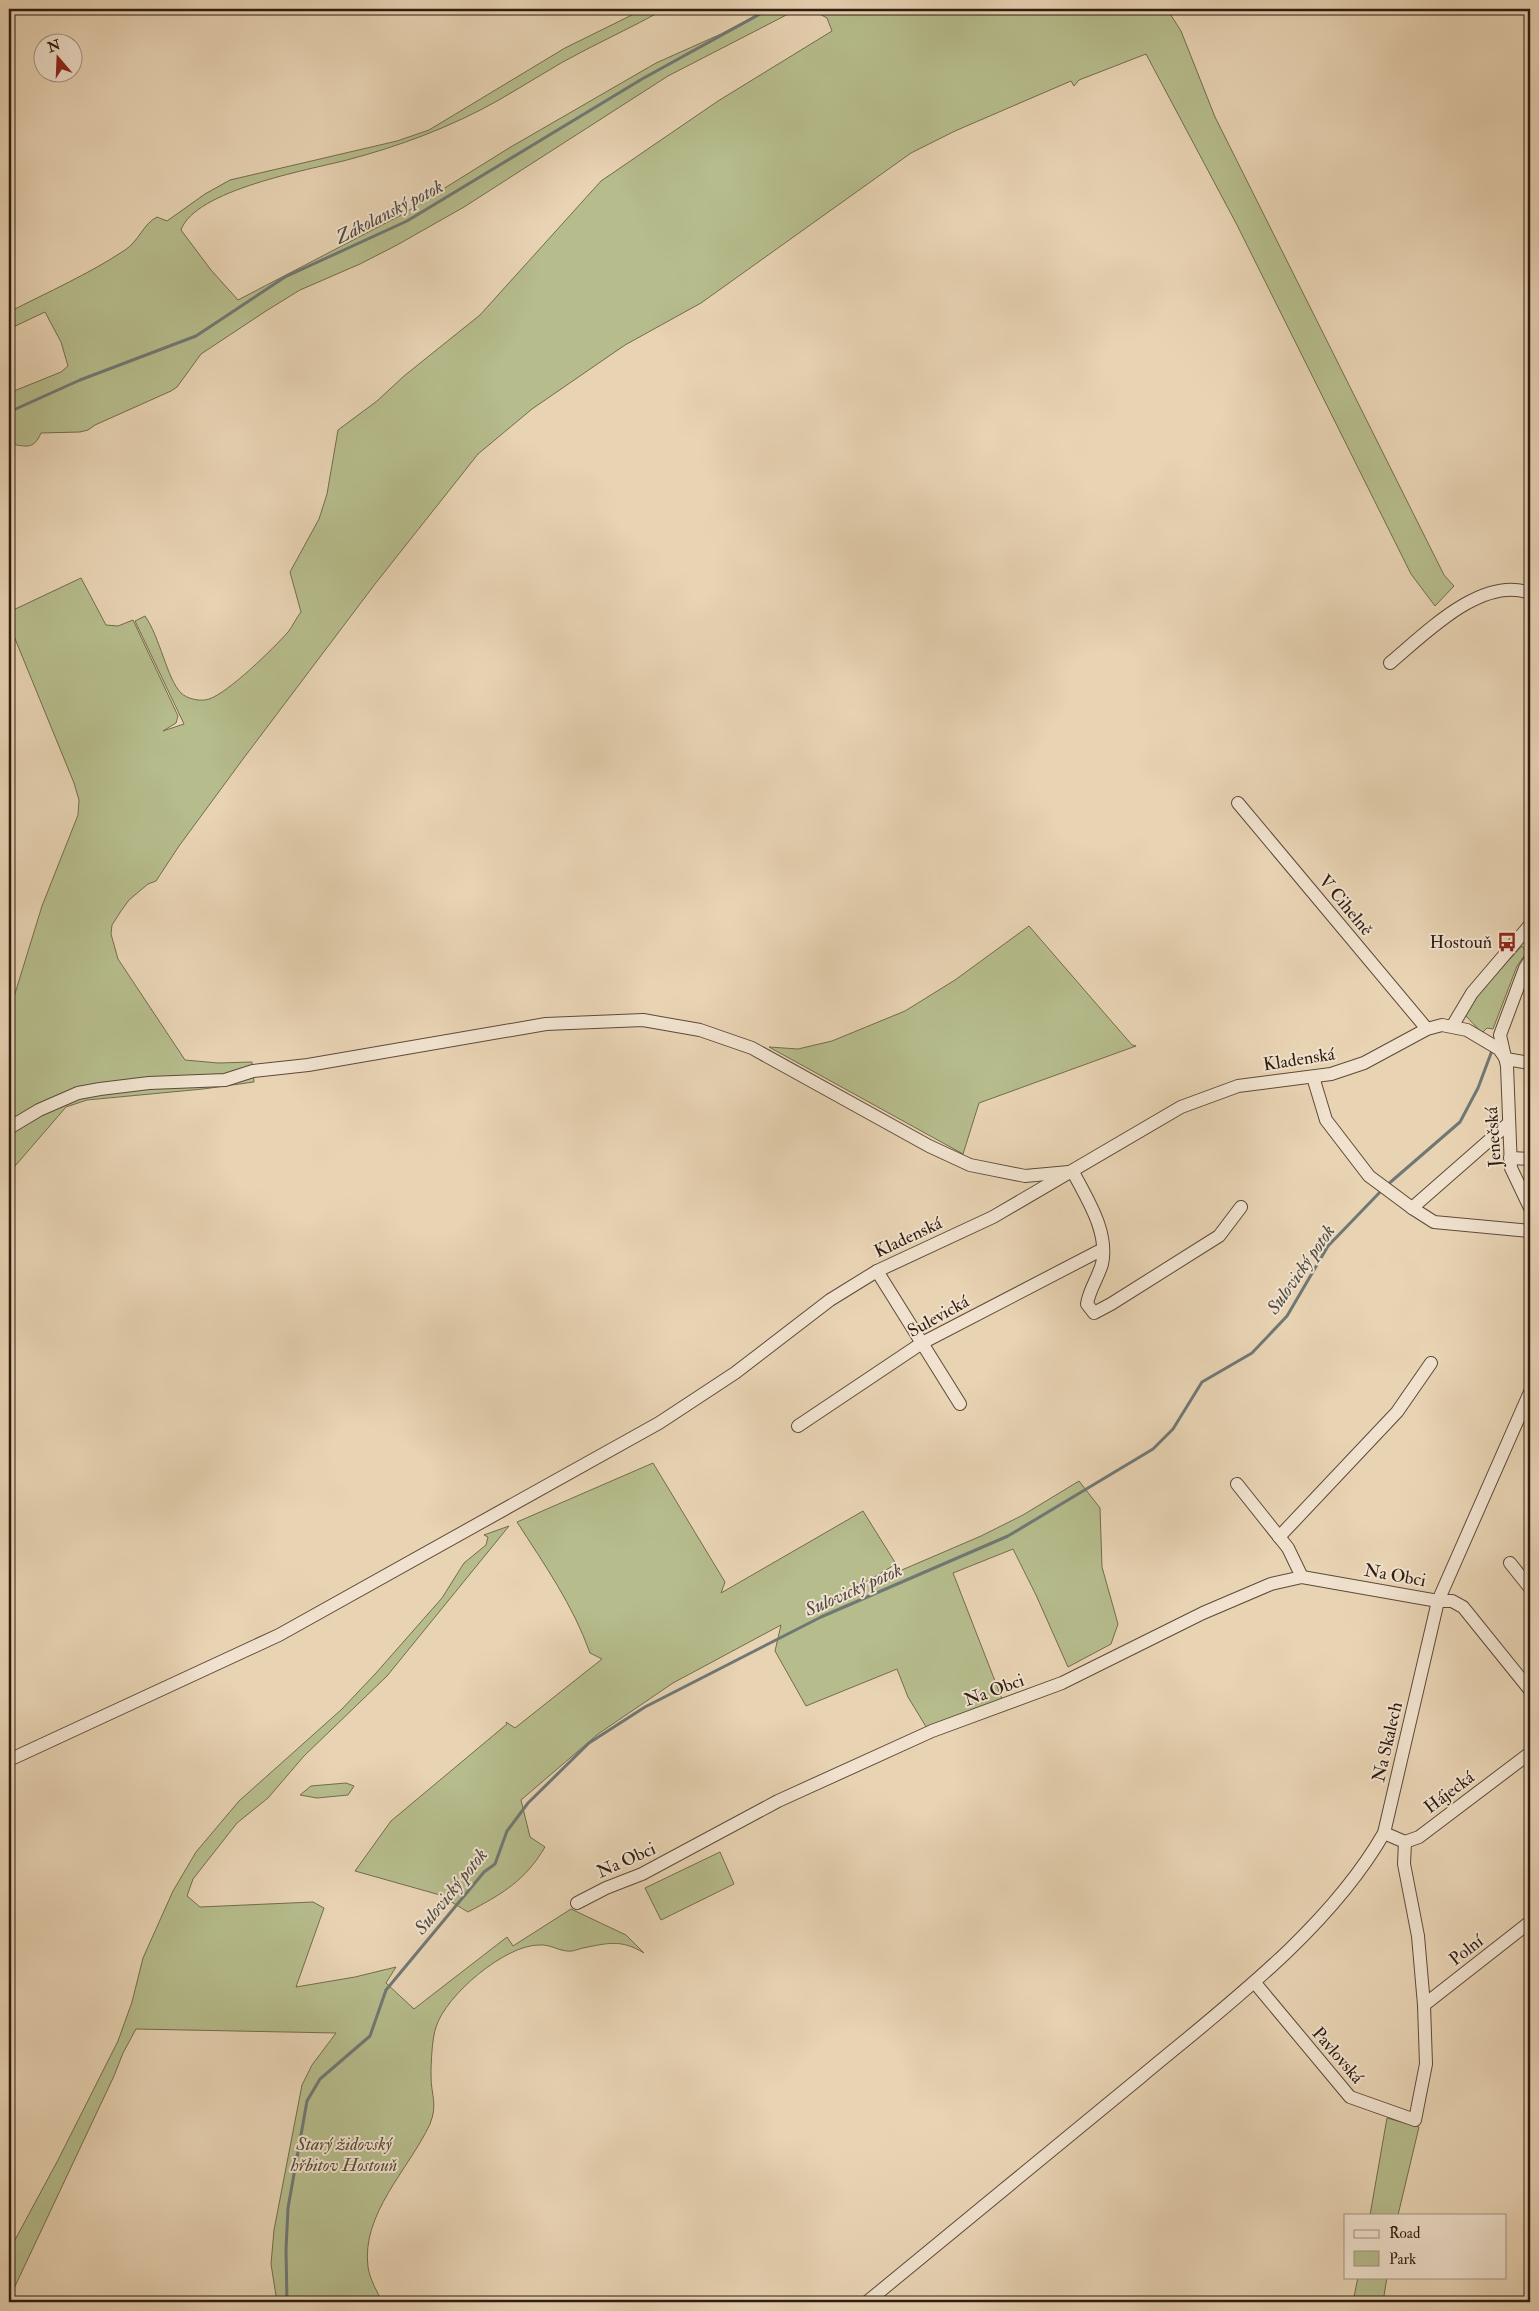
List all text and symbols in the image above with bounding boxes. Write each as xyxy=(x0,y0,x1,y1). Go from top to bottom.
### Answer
north arrow xyxy=(32,32,82,82)
text: N xyxy=(44,36,63,57)
water label: Zákolanský potok xyxy=(331,174,447,250)
street label: V Cihelně xyxy=(1313,870,1378,941)
place label: Hostouň xyxy=(1430,931,1492,954)
bus stop icon: Hostouň xyxy=(1496,931,1518,953)
street label: Kladenská xyxy=(1262,1042,1337,1077)
street label: Jenečská xyxy=(1480,1105,1507,1169)
street label: Kladenská xyxy=(871,1212,946,1263)
water label: Sulovický potok xyxy=(1261,1220,1341,1320)
street label: Sulevická xyxy=(903,1290,974,1343)
water label: Sulovický potok xyxy=(800,1558,906,1622)
street label: Na Obci xyxy=(1362,1559,1428,1592)
street label: Na Obci xyxy=(961,1669,1028,1712)
street label: Na Skalech xyxy=(1367,1699,1408,1784)
street label: Hájecká xyxy=(1420,1766,1479,1819)
street label: Na Obci xyxy=(593,1837,660,1884)
water label: Sulovický potok xyxy=(408,1844,493,1940)
street label: Polní xyxy=(1445,1929,1489,1971)
street label: Pavlovská xyxy=(1307,2022,1369,2089)
park label: Starý židovský hřbitov Hostouň xyxy=(290,2133,398,2177)
legend xyxy=(1344,2214,1506,2278)
text: Road xyxy=(1389,2224,1421,2243)
text: Park xyxy=(1389,2250,1416,2269)

